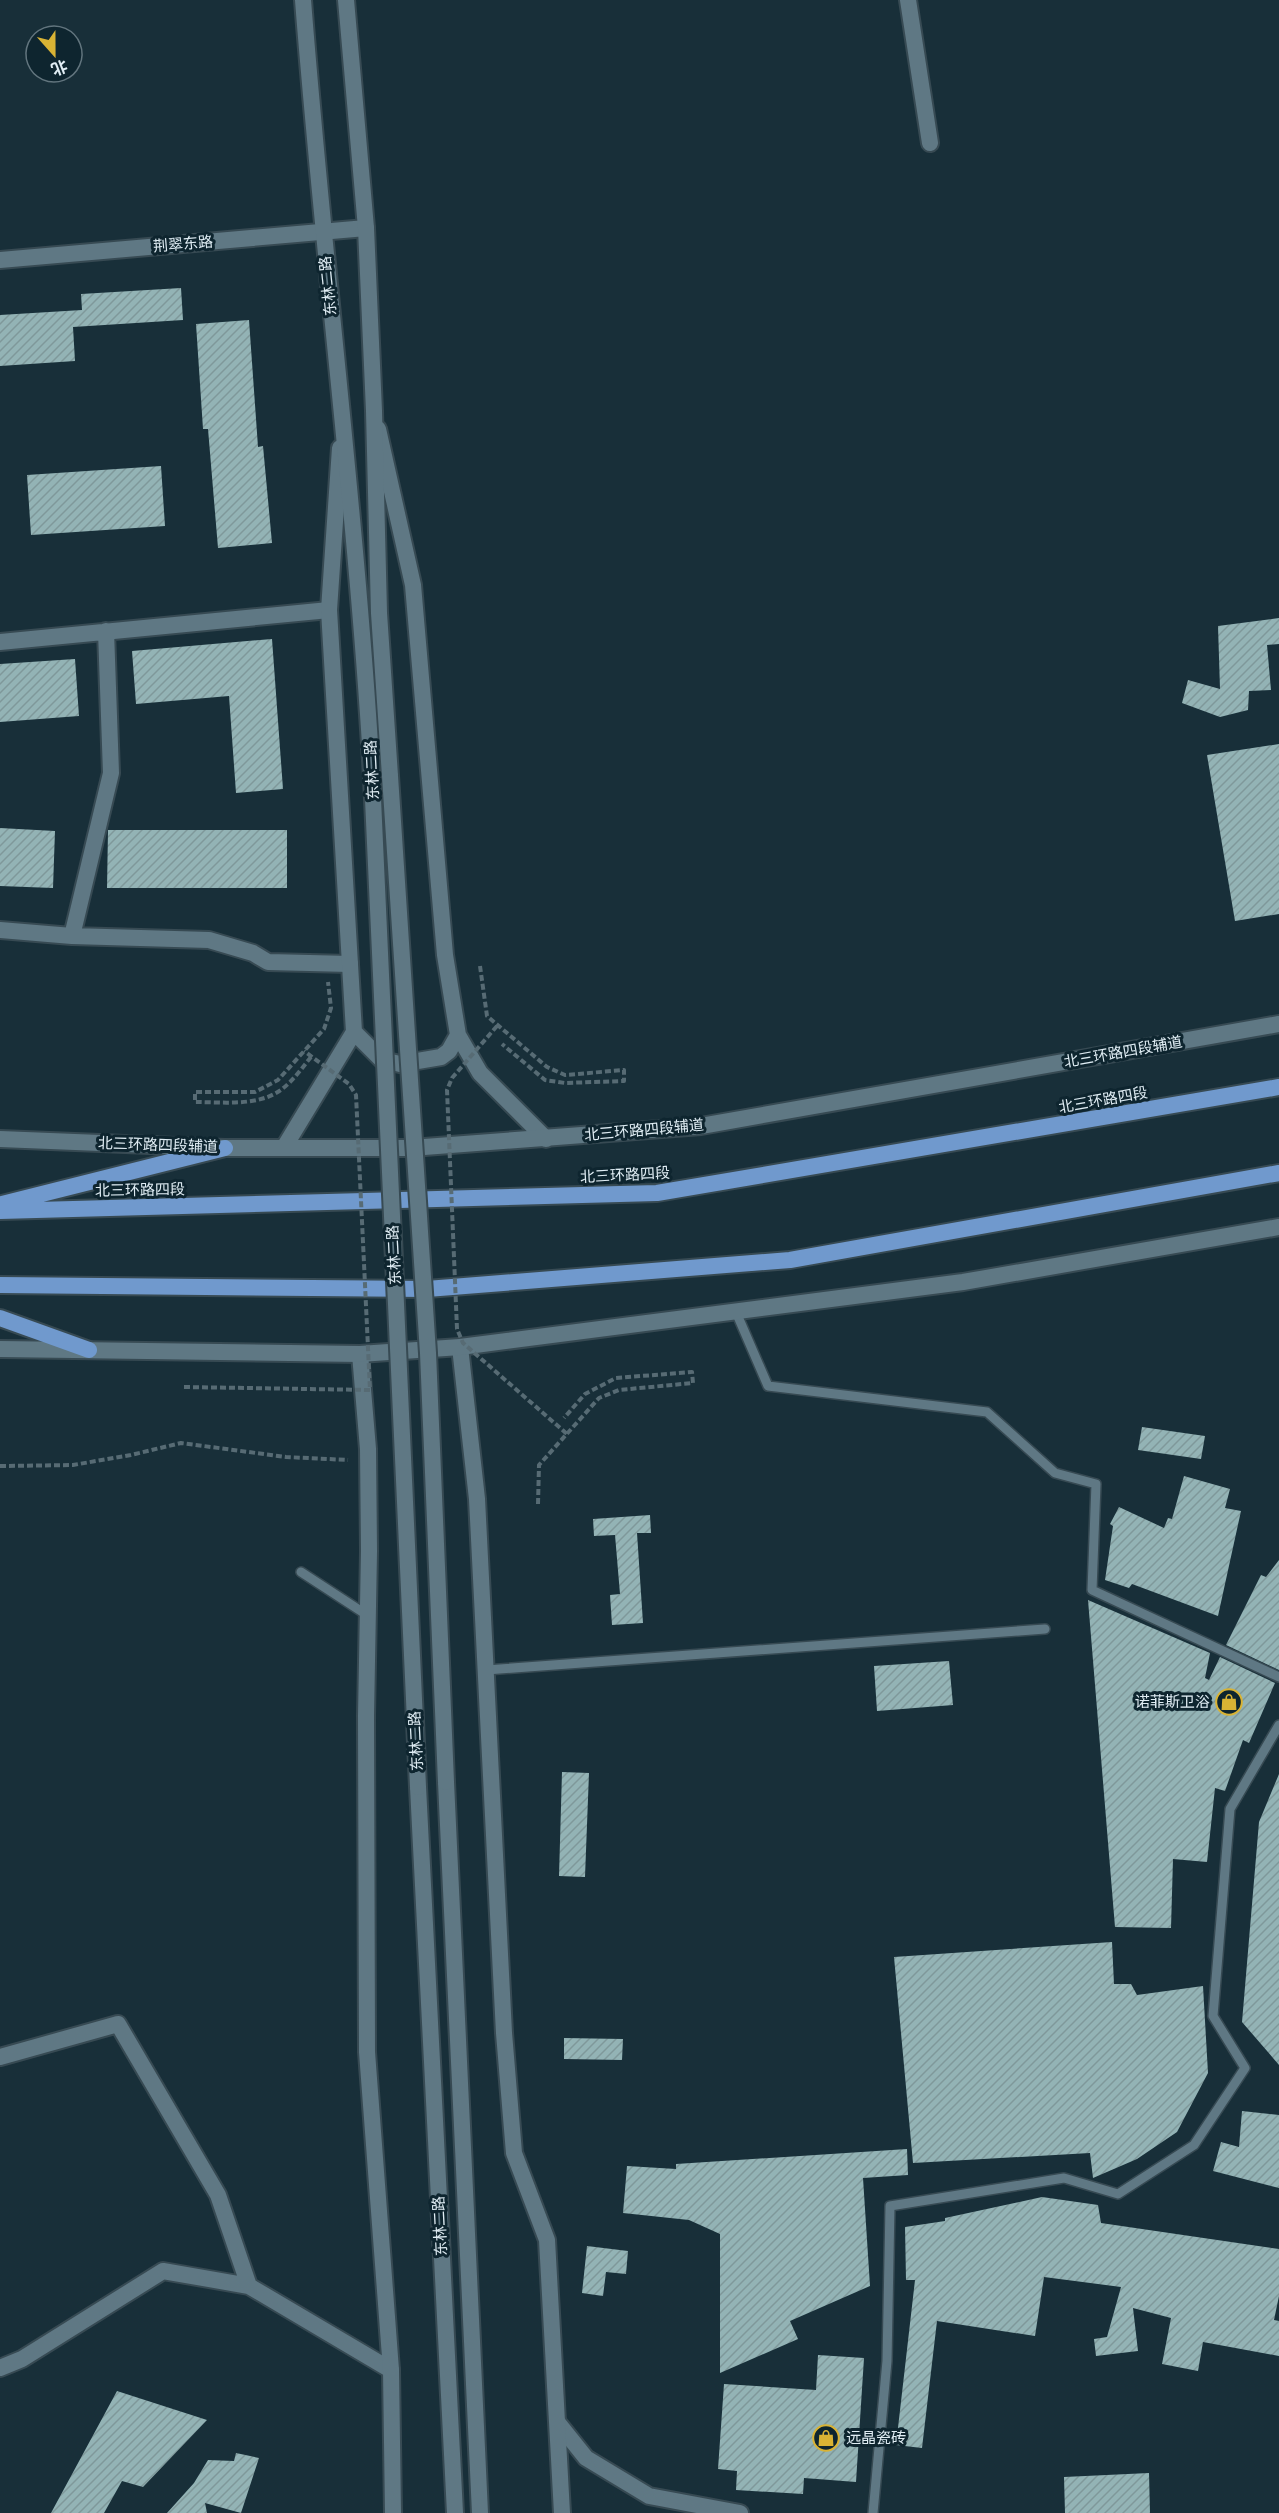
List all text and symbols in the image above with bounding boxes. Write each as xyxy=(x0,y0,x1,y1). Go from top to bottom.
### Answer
north arrow xyxy=(24,24,84,84)
text: 北 xyxy=(48,56,70,79)
street label: 荆翠东路 xyxy=(152,232,214,256)
street label: 东林二路 xyxy=(316,255,340,317)
street label: 东林二路 xyxy=(361,740,383,800)
street label: 北三环路四段辅道 xyxy=(1062,1033,1184,1071)
street label: 北三环路四段 xyxy=(1057,1083,1149,1117)
street label: 北三环路四段辅道 xyxy=(583,1116,705,1144)
street label: 北三环路四段辅道 xyxy=(98,1134,218,1156)
street label: 北三环路四段 xyxy=(580,1164,670,1186)
street label: 北三环路四段 xyxy=(95,1180,185,1200)
street label: 东林二路 xyxy=(383,1225,405,1285)
shop icon: 诺菲斯卫浴 xyxy=(1214,1687,1244,1717)
place label: 诺菲斯卫浴 xyxy=(1135,1693,1210,1711)
street label: 东林二路 xyxy=(405,1711,427,1771)
street label: 东林二路 xyxy=(429,2196,451,2256)
shop icon: 远晶瓷砖 xyxy=(811,2423,841,2453)
place label: 远晶瓷砖 xyxy=(846,2429,906,2447)

